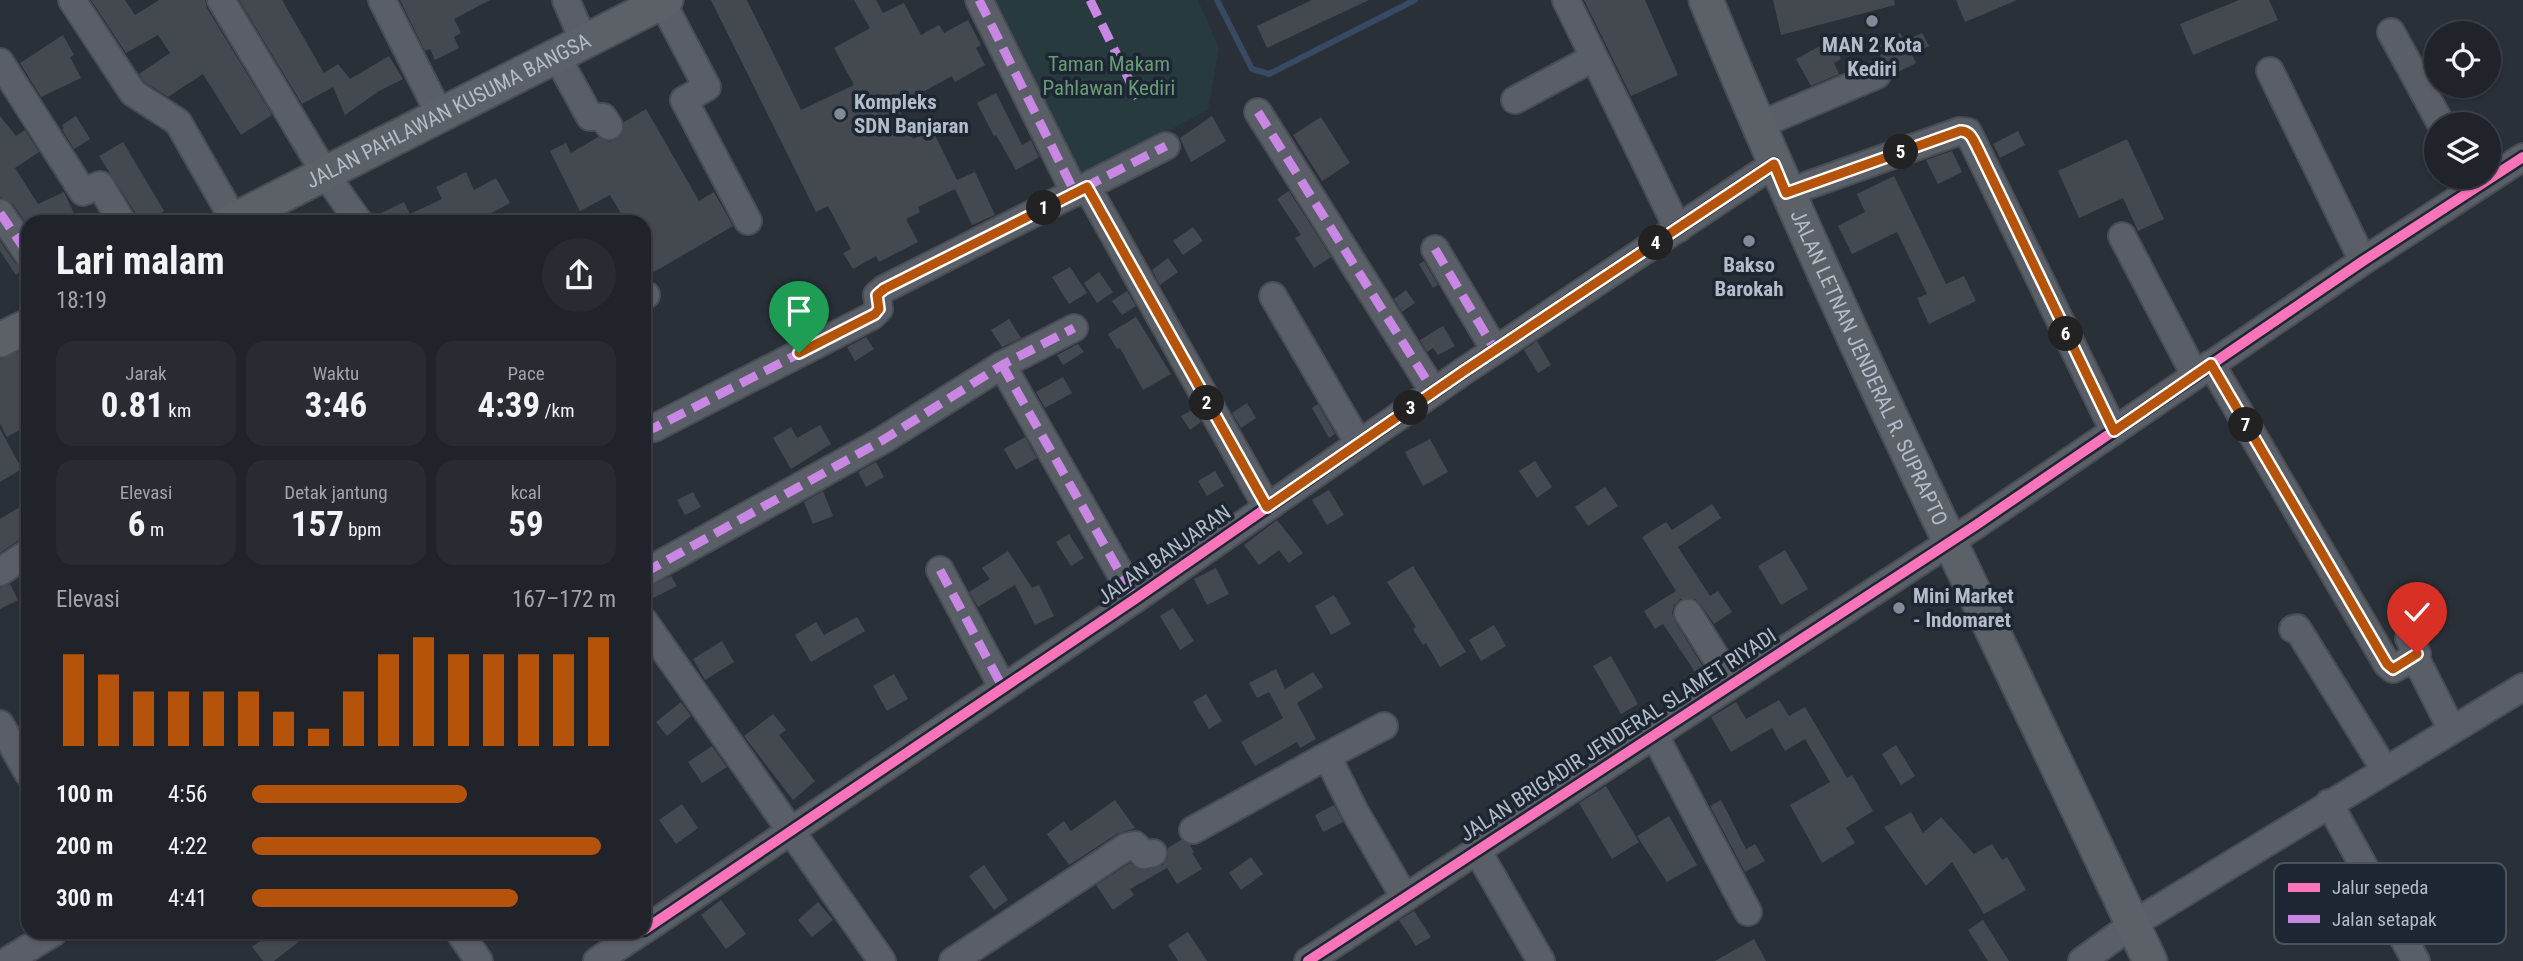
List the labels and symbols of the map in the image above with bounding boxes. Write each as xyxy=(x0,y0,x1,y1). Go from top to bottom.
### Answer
marker: MAN 2 Kota Kediri xyxy=(1864,13,1880,29)
street label: JALAN PAHLAWAN KUSUMA BANGSA xyxy=(302,29,594,193)
place label: MAN 2 Kota Kediri xyxy=(1822,33,1922,81)
park label: Taman Makam Pahlawan Kediri xyxy=(1043,52,1175,100)
place label: Kompleks SDN Banjaran xyxy=(854,90,969,138)
marker: Kompleks SDN Banjaran xyxy=(832,106,848,122)
pin: 5 xyxy=(1884,134,1918,170)
pin: 1 xyxy=(1026,190,1062,226)
street label: JALAN LETNAN JENDERAL R. SUPRAPTO xyxy=(1785,206,1952,529)
pin: 4 xyxy=(1638,226,1674,260)
marker: Bakso Barokah xyxy=(1741,233,1757,249)
place label: Bakso Barokah xyxy=(1715,253,1783,301)
pin xyxy=(769,281,829,353)
pin: 6 xyxy=(2048,316,2084,352)
pin: 2 xyxy=(1190,386,1224,420)
pin: 3 xyxy=(1394,390,1428,426)
pin: 7 xyxy=(2228,408,2264,442)
street label: JALAN BANJARAN xyxy=(1093,500,1235,610)
pin xyxy=(2387,582,2447,654)
place label: Mini Market - Indomaret xyxy=(1913,584,2014,632)
marker: Mini Market - Indomaret xyxy=(1891,600,1907,616)
street label: JALAN BRIGADIR JENDERAL SLAMET RIYADI xyxy=(1455,624,1781,846)
legend xyxy=(2274,863,2506,944)
text: Jalur sepeda xyxy=(2332,876,2428,899)
text: Jalan setapak xyxy=(2332,908,2437,931)

